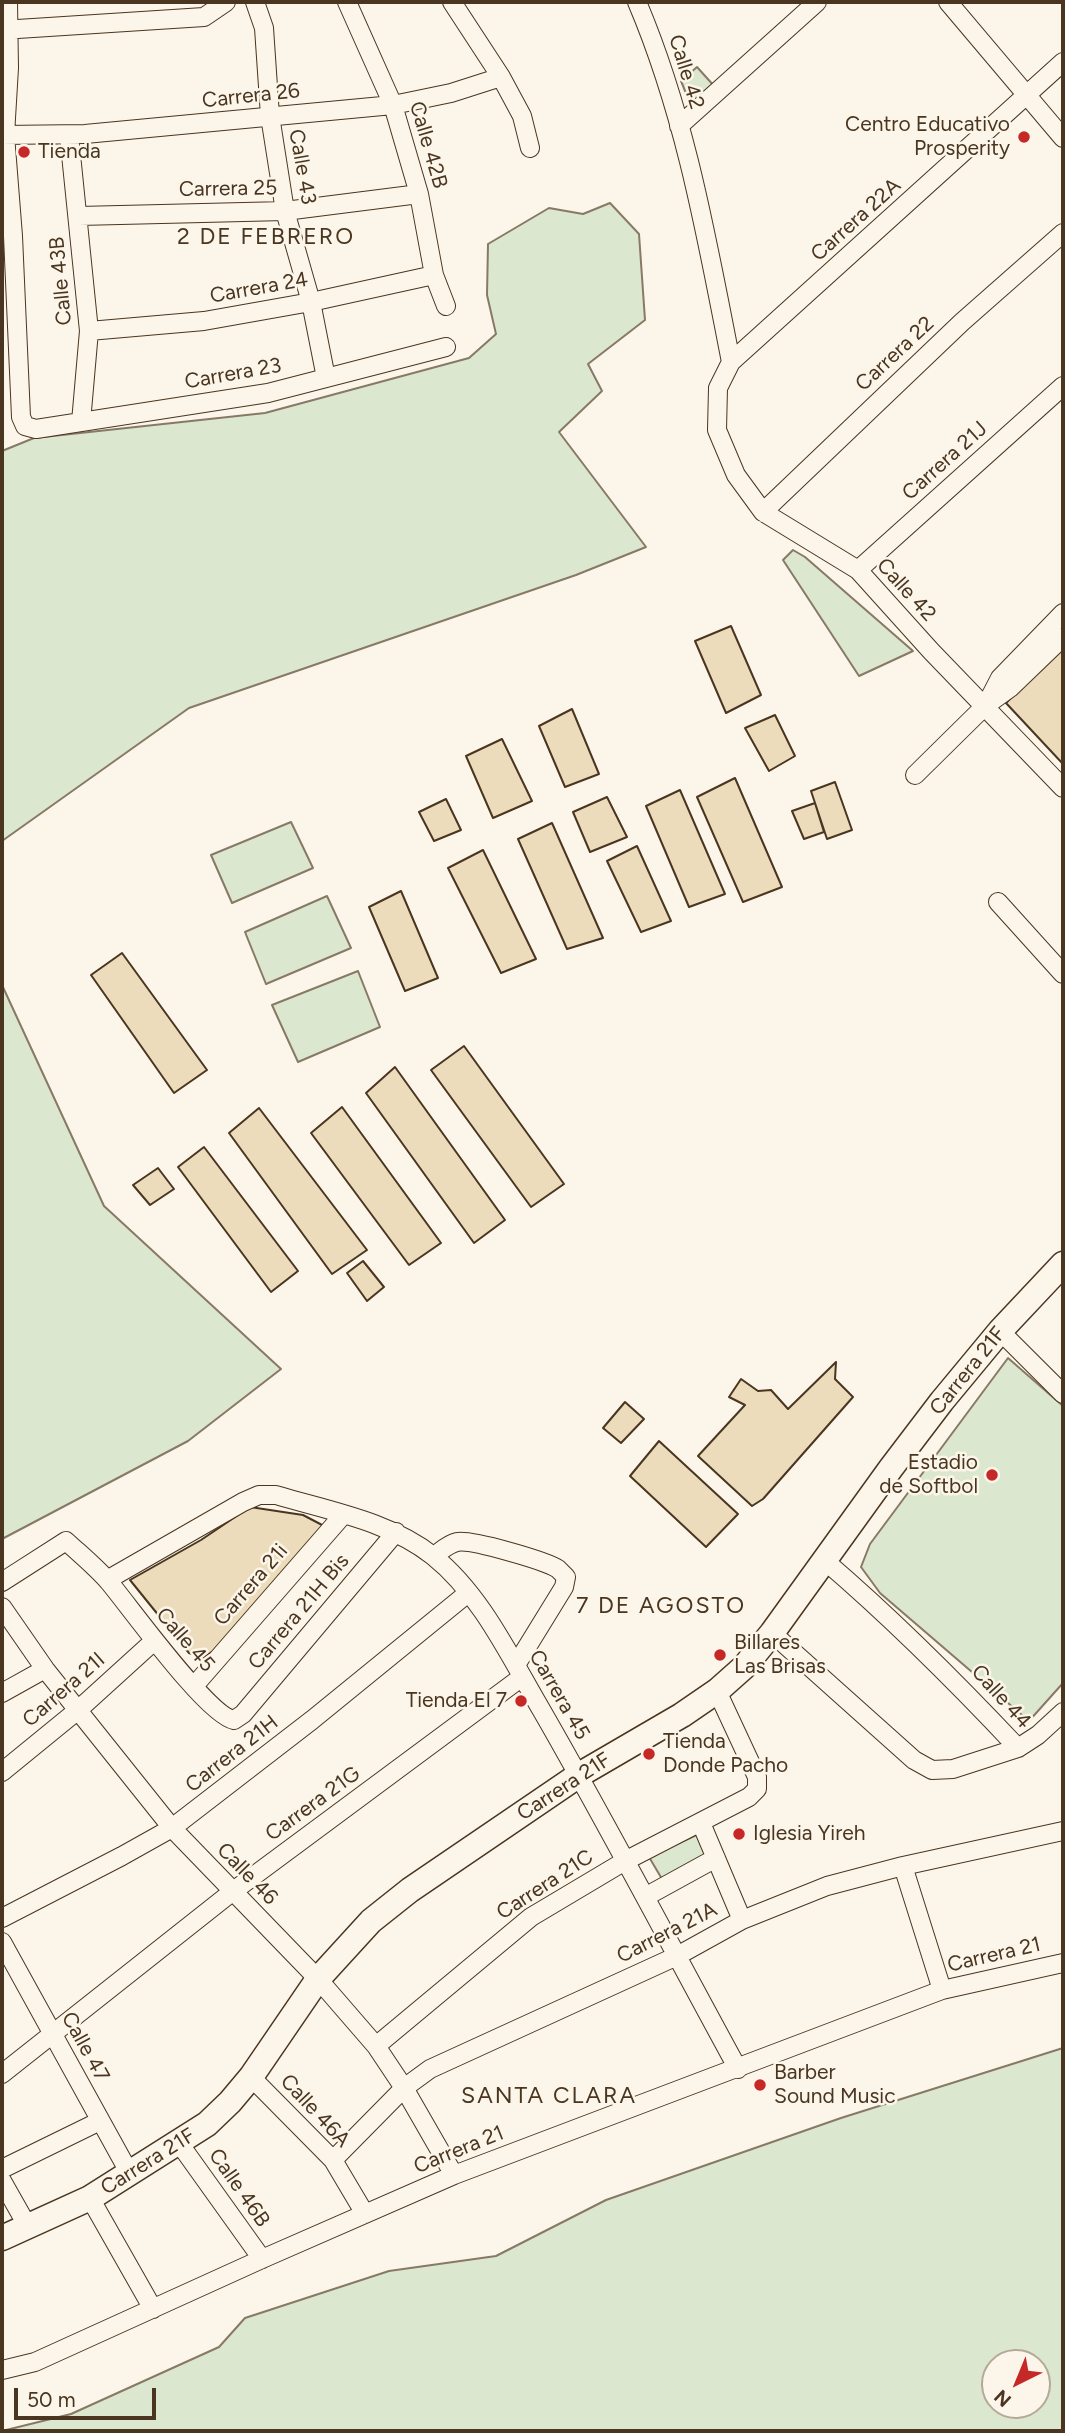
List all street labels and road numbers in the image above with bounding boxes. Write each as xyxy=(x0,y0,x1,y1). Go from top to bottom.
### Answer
street label: Calle 42 xyxy=(663,32,709,112)
street label: Carrera 26 xyxy=(201,78,301,114)
street label: Calle 42B xyxy=(404,99,452,191)
street label: Calle 43 xyxy=(283,127,321,207)
street label: Carrera 22A xyxy=(806,173,906,267)
street label: Carrera 25 xyxy=(179,176,277,202)
street label: Calle 43B xyxy=(45,236,77,326)
street label: Carrera 24 xyxy=(208,267,310,309)
street label: Carrera 22 xyxy=(851,311,939,397)
street label: Carrera 23 xyxy=(183,353,283,395)
street label: Carrera 21J xyxy=(897,416,993,506)
street label: Calle 42 xyxy=(871,553,941,627)
street label: Carrera 21F xyxy=(925,1322,1011,1420)
street label: Carrera 21i xyxy=(209,1539,293,1631)
street label: Carrera 21H Bis xyxy=(243,1549,355,1675)
street label: Calle 45 xyxy=(150,1603,220,1677)
street label: Carrera 45 xyxy=(523,1646,595,1744)
street label: Carrera 21I xyxy=(18,1647,110,1733)
street label: Calle 44 xyxy=(966,1660,1036,1734)
street label: Carrera 21H xyxy=(181,1710,283,1798)
street label: Carrera 21F xyxy=(513,1747,615,1827)
street label: Carrera 21G xyxy=(261,1761,365,1847)
street label: Calle 46 xyxy=(211,1838,283,1910)
street label: Carrera 21C xyxy=(492,1844,598,1926)
street label: Carrera 21A xyxy=(613,1897,721,1969)
street label: Carrera 21 xyxy=(945,1932,1043,1978)
street label: Calle 47 xyxy=(56,2008,114,2086)
street label: Calle 46A xyxy=(275,2069,355,2153)
street label: Carrera 21 xyxy=(410,2121,508,2179)
street label: Carrera 21F xyxy=(96,2123,200,2201)
street label: Calle 46B xyxy=(203,2144,275,2232)

